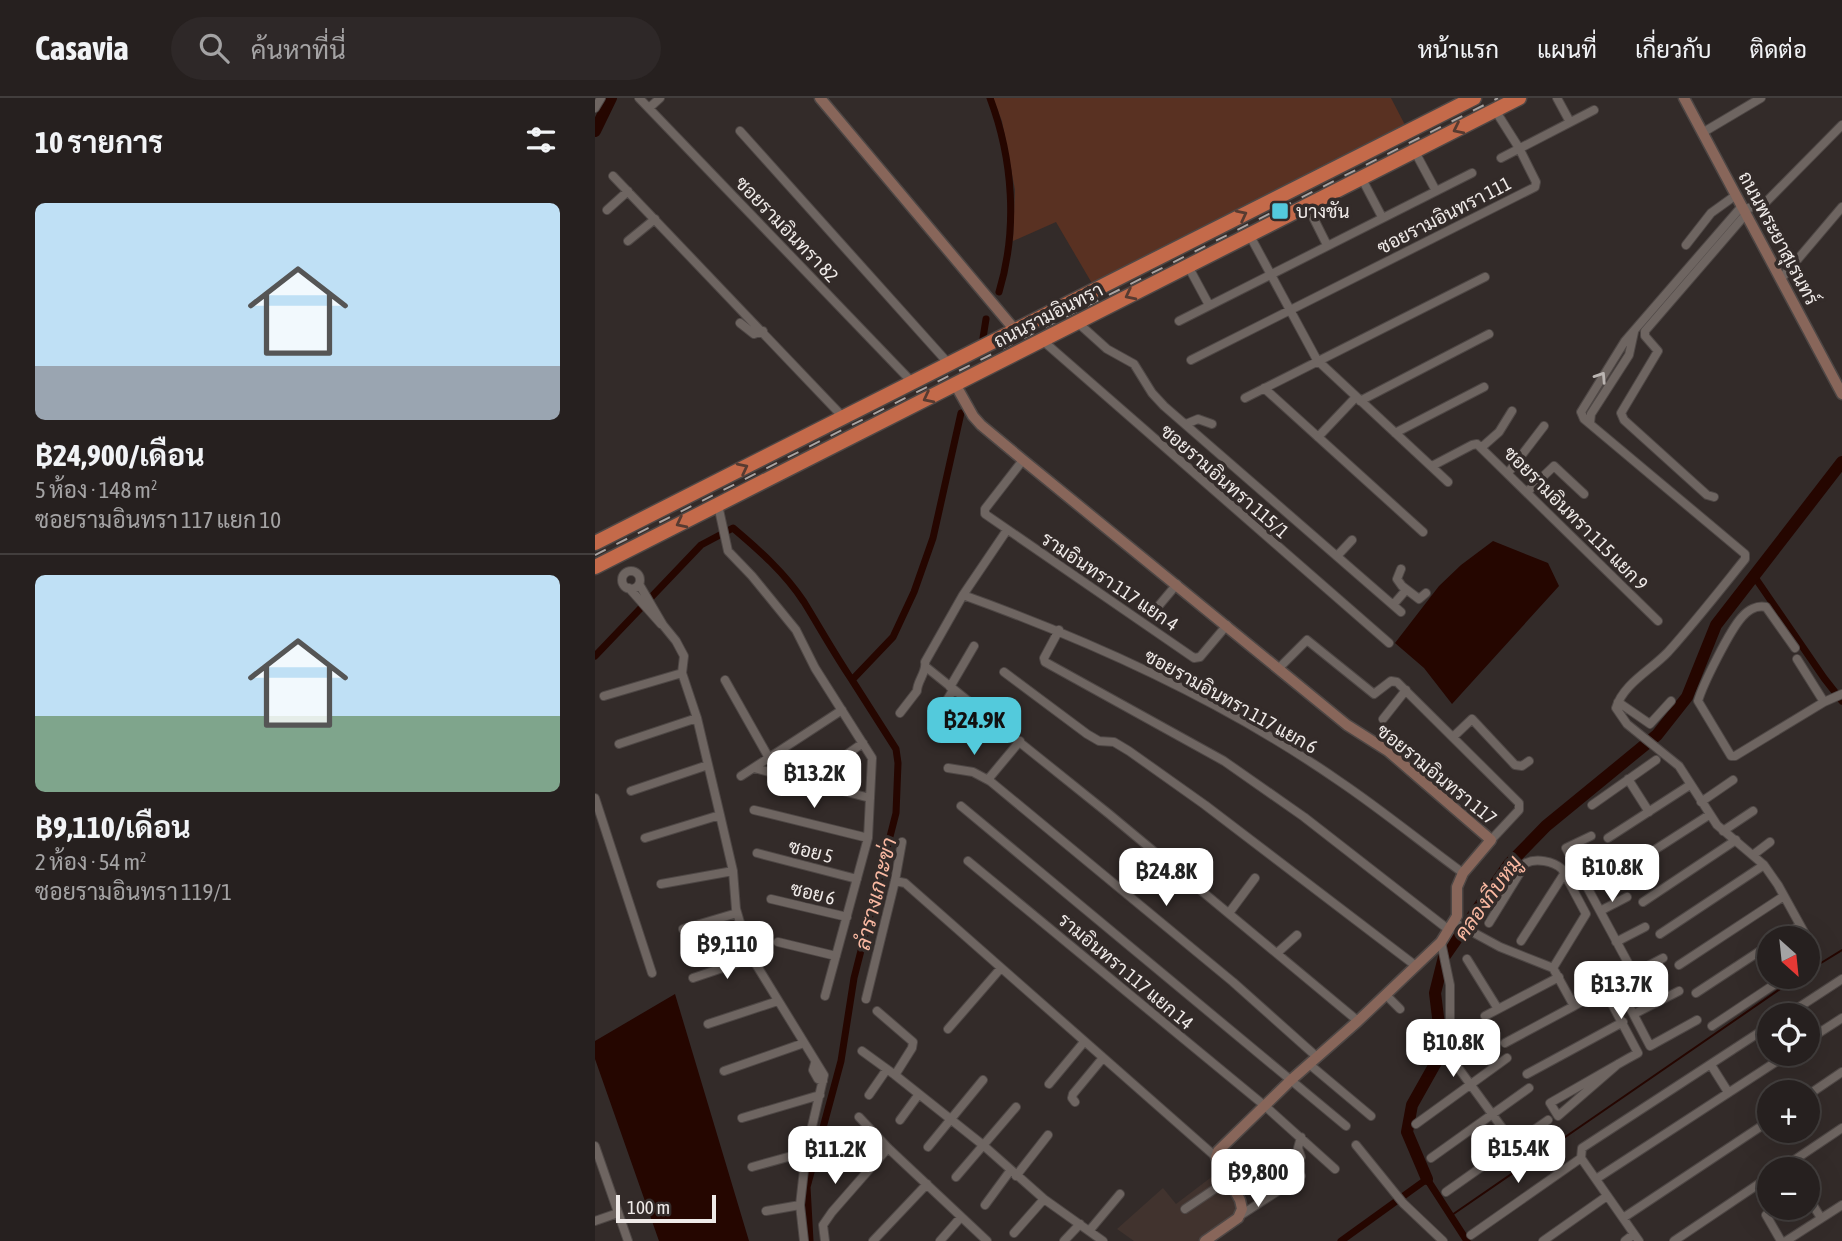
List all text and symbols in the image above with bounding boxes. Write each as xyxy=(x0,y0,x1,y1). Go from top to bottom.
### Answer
search box xyxy=(171,17,661,80)
text: Casavia xyxy=(35,29,129,67)
icon: search xyxy=(195,29,233,67)
text: ค้นหาที่นี่ xyxy=(251,35,346,65)
text: หน้าแรก xyxy=(1418,36,1499,63)
text: แผนที่ xyxy=(1537,36,1597,63)
text: เกี่ยวกับ xyxy=(1635,36,1712,63)
text: ติดต่อ xyxy=(1750,36,1807,63)
one-way arrow xyxy=(1453,120,1465,134)
icon: filters xyxy=(522,121,560,159)
text: 10 รายการ xyxy=(35,125,163,159)
street label: ถนนพระยาสุเรนทร์ xyxy=(1733,167,1824,310)
street label: ซอยรามอินทรา 82 xyxy=(731,172,843,286)
street label: ซอยรามอินทรา 111 xyxy=(1373,172,1515,258)
place label: บางชัน xyxy=(1296,200,1350,222)
marker: บางชัน xyxy=(1270,201,1290,221)
one-way arrow xyxy=(1235,209,1247,223)
icon: home xyxy=(235,248,361,374)
street label: ถนนรามอินทรา xyxy=(990,278,1106,352)
one-way arrow xyxy=(1125,287,1138,300)
one-way arrow xyxy=(1593,372,1606,385)
one-way arrow xyxy=(923,390,935,403)
street label: ซอยรามอินทรา 115/1 xyxy=(1156,419,1294,543)
text: ฿24,900/เดือน xyxy=(35,438,205,472)
street label: ซอยรามอินทรา 115 แยก 9 xyxy=(1500,442,1653,595)
one-way arrow xyxy=(736,462,748,476)
text: 5 ห้อง · 148 m² xyxy=(35,477,157,503)
text: ซอยรามอินทรา 117 แยก 10 xyxy=(35,507,281,533)
one-way arrow xyxy=(676,515,688,529)
street label: รามอินทรา 117 แยก 4 xyxy=(1037,527,1183,635)
icon: home xyxy=(235,620,361,746)
street label: ซอยรามอินทรา 117 แยก 6 xyxy=(1141,644,1321,758)
pin: ฿24.9K xyxy=(917,698,1031,757)
text: ฿24.9K xyxy=(943,707,1005,733)
street label: ซอยรามอินทรา 117 xyxy=(1373,719,1501,829)
pin: ฿13.2K xyxy=(757,750,871,810)
text: ฿13.2K xyxy=(783,760,845,786)
text: ฿9,110/เดือน xyxy=(35,810,191,844)
street label: ซอย 5 xyxy=(786,835,836,867)
water label: ลำรางเกาะข่า xyxy=(849,835,901,952)
pin: ฿10.8K xyxy=(1555,844,1669,904)
pin: ฿24.8K xyxy=(1109,848,1223,908)
text: 2 ห้อง · 54 m² xyxy=(35,849,147,875)
water label: คลองกีบหมู xyxy=(1449,850,1529,947)
text: ฿10.8K xyxy=(1581,854,1643,880)
text: ฿24.8K xyxy=(1135,858,1197,884)
street label: ซอย 6 xyxy=(788,877,838,909)
text: ซอยรามอินทรา 119/1 xyxy=(35,879,232,905)
street label: รามอินทรา 117 แยก 14 xyxy=(1054,908,1198,1034)
pin: ฿9,110 xyxy=(670,922,784,981)
north arrow xyxy=(1757,926,1820,989)
map controls xyxy=(1757,926,1820,1220)
text: ฿9,110 xyxy=(696,931,758,957)
pin: ฿13.7K xyxy=(1564,962,1678,1021)
text: ฿13.7K xyxy=(1590,971,1652,997)
button: locate xyxy=(1757,1003,1820,1066)
pin: ฿10.8K xyxy=(1396,1020,1510,1079)
text: ฿10.8K xyxy=(1422,1029,1484,1055)
button: + xyxy=(1757,1080,1820,1143)
pin: ฿11.2K xyxy=(778,1126,892,1186)
pin: ฿15.4K xyxy=(1461,1126,1575,1185)
text: ฿15.4K xyxy=(1487,1135,1549,1161)
text: ฿11.2K xyxy=(804,1136,866,1162)
pin: ฿9,800 xyxy=(1201,1150,1315,1209)
button: − xyxy=(1757,1157,1820,1220)
text: ฿9,800 xyxy=(1227,1159,1289,1185)
scale bar xyxy=(616,1192,716,1224)
text: 100 m xyxy=(627,1196,670,1218)

